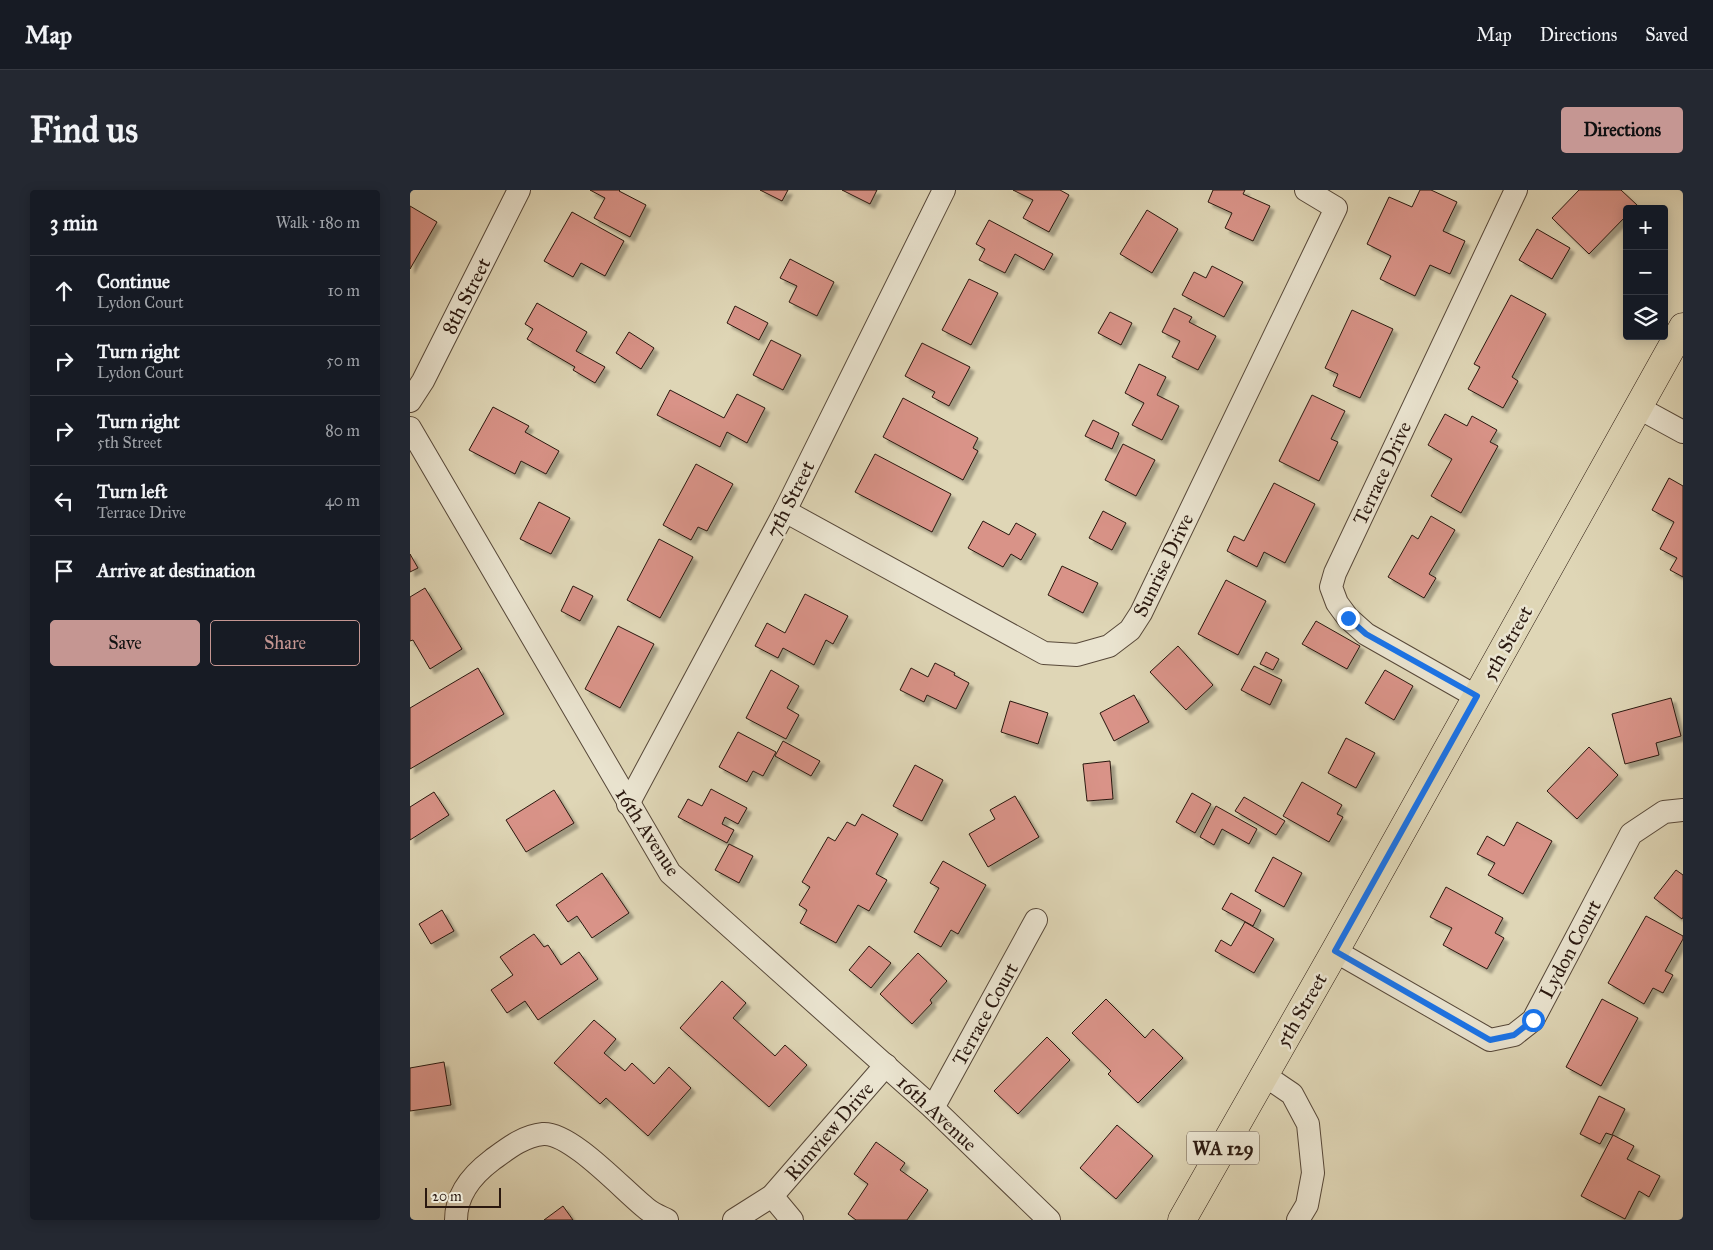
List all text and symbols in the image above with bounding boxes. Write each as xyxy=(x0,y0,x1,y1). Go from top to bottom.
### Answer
text: Map xyxy=(25,20,72,50)
text: Map xyxy=(1476,24,1512,46)
text: Directions xyxy=(1540,24,1617,46)
text: Saved xyxy=(1645,24,1688,46)
button: Directions xyxy=(1561,107,1683,153)
text: Find us xyxy=(30,109,138,152)
map controls xyxy=(1623,205,1668,340)
button: + xyxy=(1623,205,1668,250)
text: 3 min xyxy=(50,210,98,236)
text: Walk · 180 m xyxy=(276,213,360,232)
button: − xyxy=(1623,250,1668,295)
street label: 8th Street xyxy=(437,254,495,338)
text: Continue xyxy=(97,270,170,293)
icon: ahead xyxy=(50,277,78,305)
text: 10 m xyxy=(328,281,360,300)
text: Lydon Court xyxy=(97,293,184,312)
button: layers xyxy=(1623,295,1668,340)
text: Turn right xyxy=(97,340,180,363)
icon: right xyxy=(50,347,78,375)
text: 50 m xyxy=(326,351,360,370)
text: Lydon Court xyxy=(97,363,184,382)
text: Turn right xyxy=(97,410,180,433)
icon: right xyxy=(50,417,78,445)
street label: Terrace Drive xyxy=(1348,418,1416,528)
text: 80 m xyxy=(325,421,360,440)
text: 5th Street xyxy=(97,433,162,452)
street label: 7th Street xyxy=(760,457,820,541)
text: Turn left xyxy=(97,480,167,503)
icon: left xyxy=(50,487,78,515)
text: 40 m xyxy=(325,491,360,510)
text: Terrace Drive xyxy=(97,503,186,522)
street label: Sunrise Drive xyxy=(1128,509,1198,621)
icon: arrive xyxy=(50,557,78,585)
text: Arrive at destination xyxy=(97,559,255,582)
street label: 5th Street xyxy=(1477,602,1537,684)
route end xyxy=(1337,607,1360,630)
button: Save xyxy=(50,620,200,666)
button: Share xyxy=(210,620,360,666)
street label: 16th Avenue xyxy=(611,783,685,881)
street label: Lydon Court xyxy=(1534,896,1606,1002)
street label: Terrace Court xyxy=(947,958,1023,1070)
street label: 5th Street xyxy=(1270,969,1332,1051)
route start xyxy=(1522,1009,1545,1032)
street label: 16th Avenue xyxy=(892,1070,982,1156)
street label: Rimview Drive xyxy=(780,1077,878,1185)
road number: WA 129 xyxy=(1187,1131,1259,1164)
scale bar xyxy=(425,1185,501,1208)
text: 20 m xyxy=(432,1188,462,1205)

